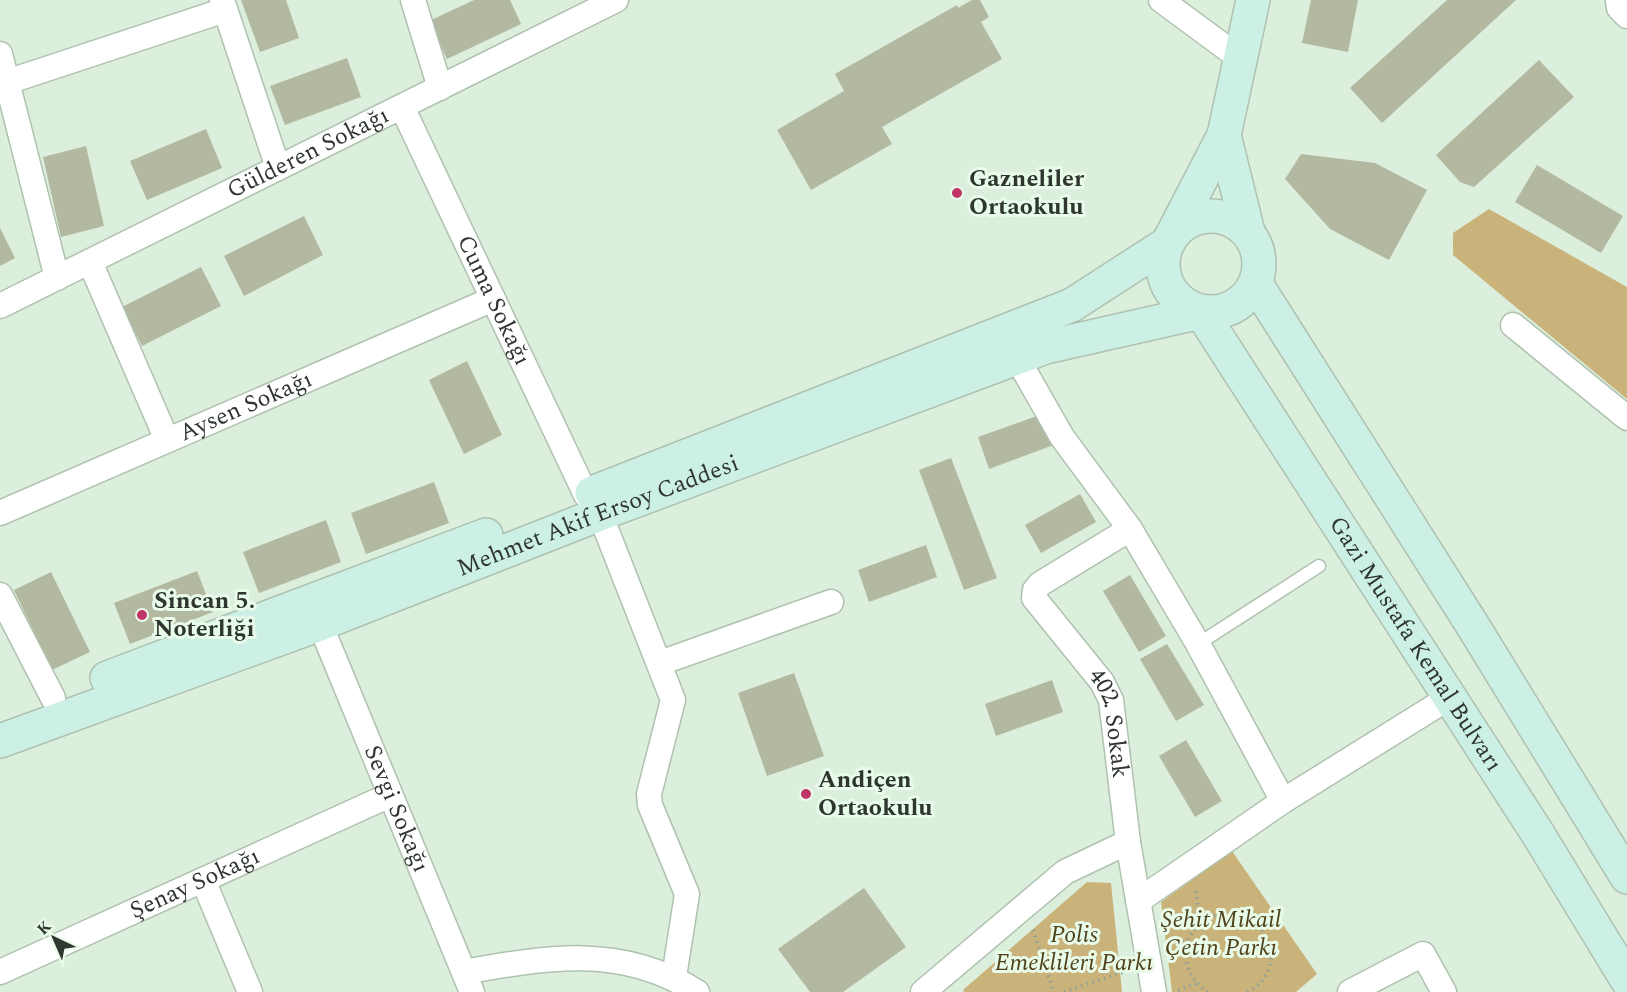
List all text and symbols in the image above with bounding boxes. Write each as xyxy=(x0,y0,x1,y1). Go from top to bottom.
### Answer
street label: Gülderen Sokağı xyxy=(221,98,395,208)
place label: Gazneliler Ortaokulu xyxy=(969,161,1085,225)
marker: Gazneliler Ortaokulu xyxy=(950,186,964,200)
street label: Cuma Sokağı xyxy=(447,229,540,372)
street label: Aysen Sokağı xyxy=(174,361,318,451)
street label: Mehmet Akif Ersoy Caddesi xyxy=(452,446,744,586)
street label: Gazi Mustafa Kemal Bulvarı xyxy=(1319,509,1511,779)
place label: Sincan 5. Noterliği xyxy=(154,583,255,647)
marker: Sincan 5. Noterliği xyxy=(135,608,149,622)
street label: 402. Sokak xyxy=(1079,660,1138,780)
street label: Sevgi Sokağı xyxy=(354,740,439,878)
place label: Andiçen Ortaokulu xyxy=(818,762,932,826)
marker: Andiçen Ortaokulu xyxy=(799,787,813,801)
street label: Şenay Sokağı xyxy=(124,838,266,929)
park label: Şehit Mikail Çetin Parkı xyxy=(1161,902,1281,966)
north arrow xyxy=(24,908,84,968)
text: K xyxy=(31,915,58,941)
park label: Polis Emeklileri Parkı xyxy=(995,917,1153,981)

